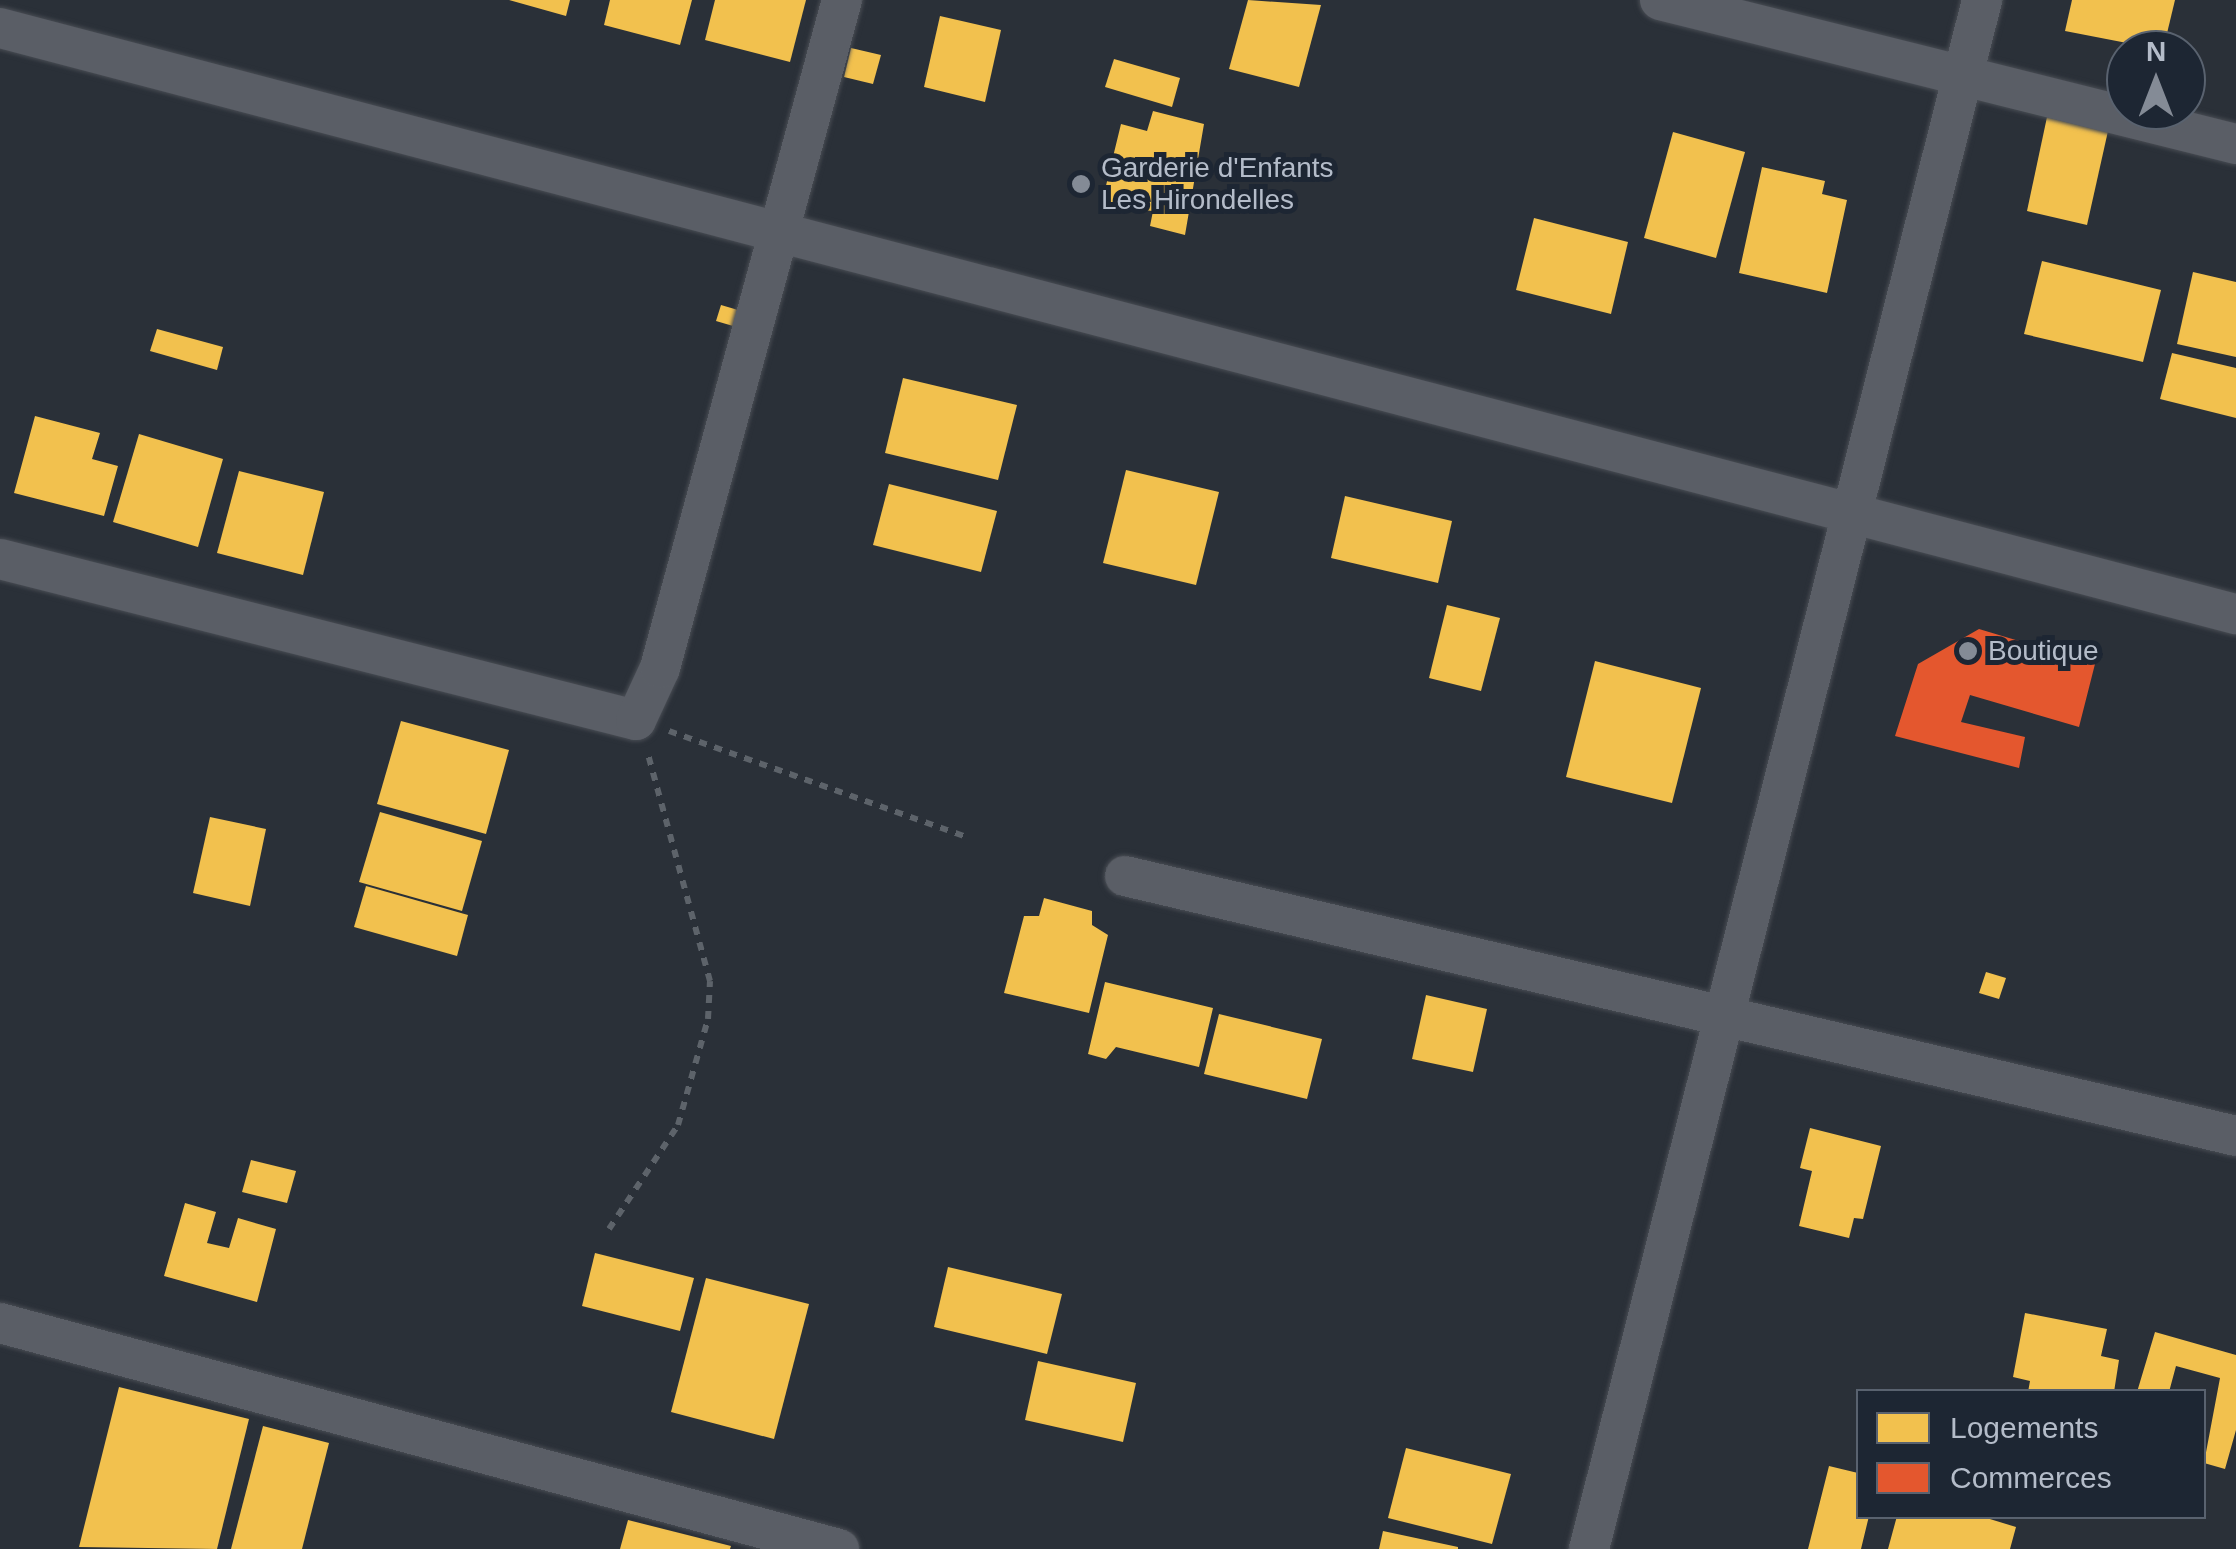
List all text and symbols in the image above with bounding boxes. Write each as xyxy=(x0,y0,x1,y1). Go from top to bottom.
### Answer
north arrow xyxy=(2106,30,2206,130)
text: N xyxy=(2146,36,2166,67)
place label: Garderie d'Enfants Les Hirondelles xyxy=(1101,151,1334,217)
marker: Garderie d'Enfants Les Hirondelles xyxy=(1070,173,1092,195)
place label: Boutique xyxy=(1988,634,2099,668)
marker: Boutique xyxy=(1957,640,1979,662)
legend xyxy=(1856,1389,2206,1519)
text: Logements xyxy=(1950,1411,2098,1444)
text: Commerces xyxy=(1950,1461,2112,1494)

